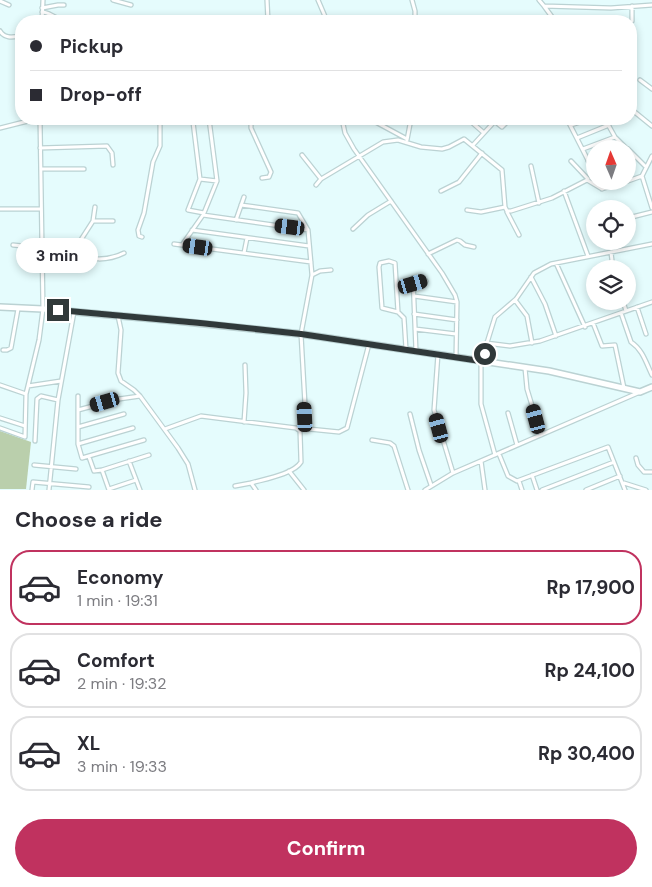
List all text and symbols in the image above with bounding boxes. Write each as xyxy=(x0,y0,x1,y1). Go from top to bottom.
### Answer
text: Pickup xyxy=(60,34,124,59)
text: Drop-off xyxy=(60,82,142,107)
north arrow xyxy=(586,140,636,190)
map controls xyxy=(586,140,636,310)
button: locate xyxy=(586,200,636,250)
car xyxy=(274,218,305,236)
car xyxy=(182,237,213,257)
callout: 3 min xyxy=(17,238,99,272)
text: 3 min xyxy=(36,245,78,266)
button: layers xyxy=(586,260,636,310)
car xyxy=(396,273,429,295)
route end xyxy=(47,299,69,321)
route start xyxy=(474,343,496,365)
car xyxy=(88,391,121,413)
car xyxy=(296,402,313,432)
car xyxy=(524,403,547,435)
car xyxy=(427,412,450,444)
text: Choose a ride xyxy=(15,505,163,534)
icon: car xyxy=(17,565,62,610)
text: Economy xyxy=(77,565,164,590)
text: Rp 17,900 xyxy=(546,575,635,600)
text: 1 min · 19:31 xyxy=(77,590,158,611)
icon: car xyxy=(17,648,62,693)
text: Comfort xyxy=(77,648,155,673)
text: Rp 24,100 xyxy=(545,658,635,683)
text: 2 min · 19:32 xyxy=(77,673,166,694)
icon: car xyxy=(17,731,62,776)
text: XL xyxy=(77,731,100,756)
text: Rp 30,400 xyxy=(538,741,635,766)
text: 3 min · 19:33 xyxy=(77,756,167,777)
button: Confirm xyxy=(15,819,637,877)

